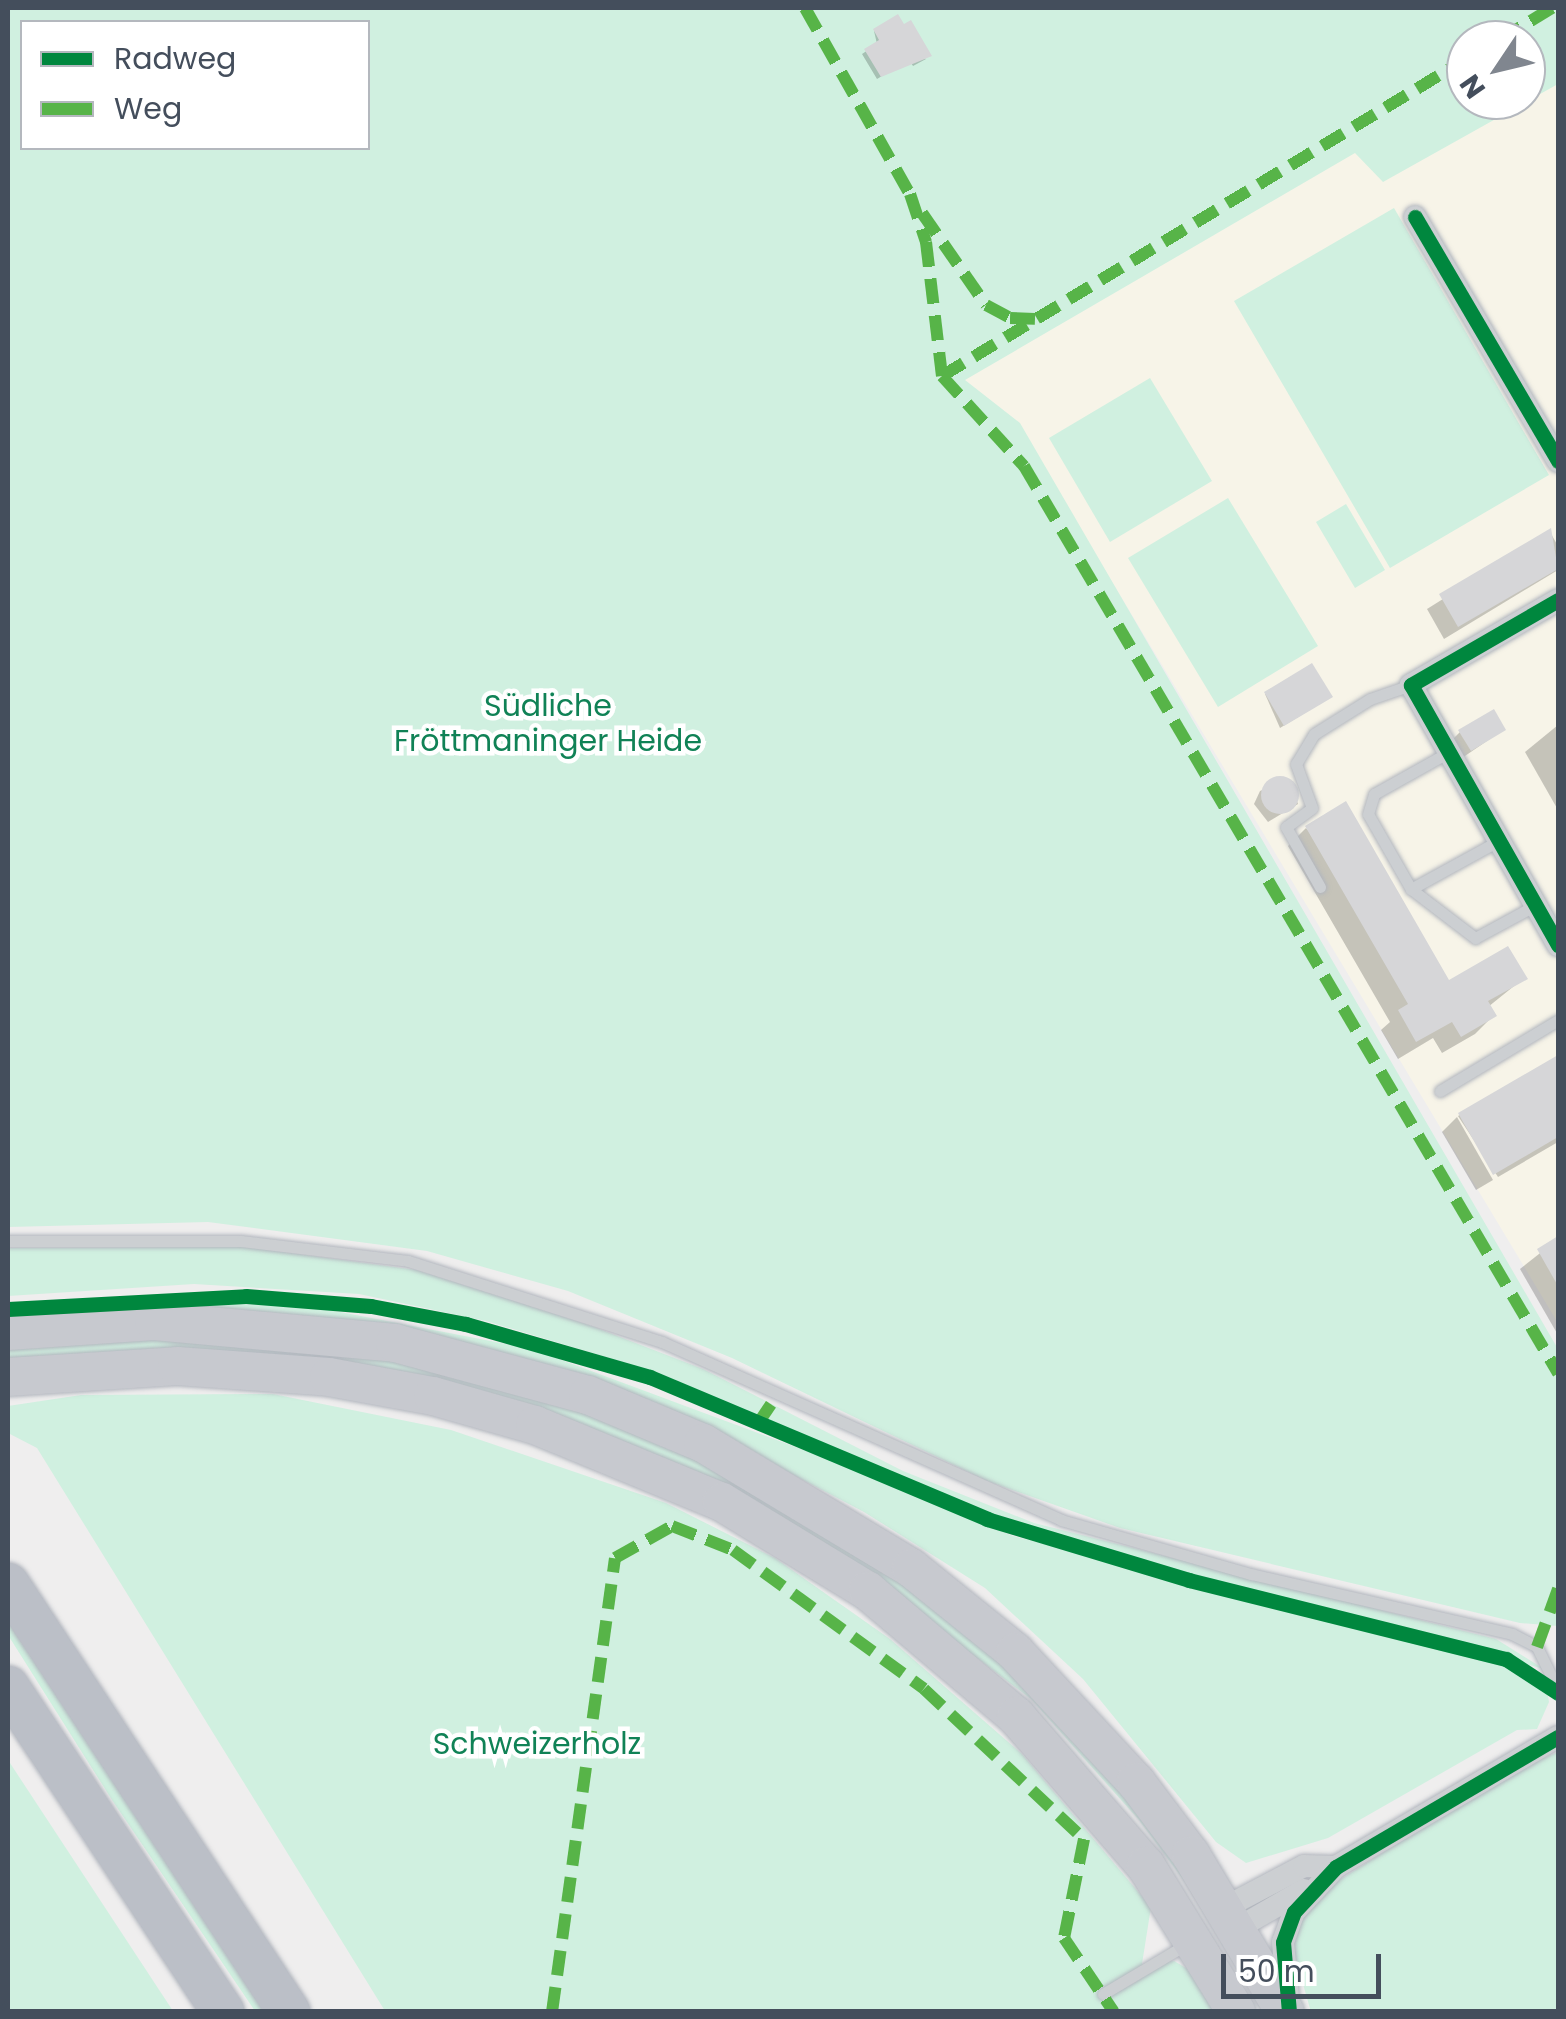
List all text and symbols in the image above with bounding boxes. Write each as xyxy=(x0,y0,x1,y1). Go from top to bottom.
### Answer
legend xyxy=(20,20,370,150)
north arrow xyxy=(1446,20,1546,120)
text: Radweg xyxy=(114,37,236,80)
text: N xyxy=(1451,67,1495,106)
text: Weg xyxy=(114,87,182,130)
park label: Südliche Fröttmaninger Heide xyxy=(394,688,702,758)
park label: Schweizerholz xyxy=(433,1726,641,1762)
scale bar xyxy=(1226,1934,1386,1996)
text: 50 m xyxy=(1238,1950,1315,1993)

